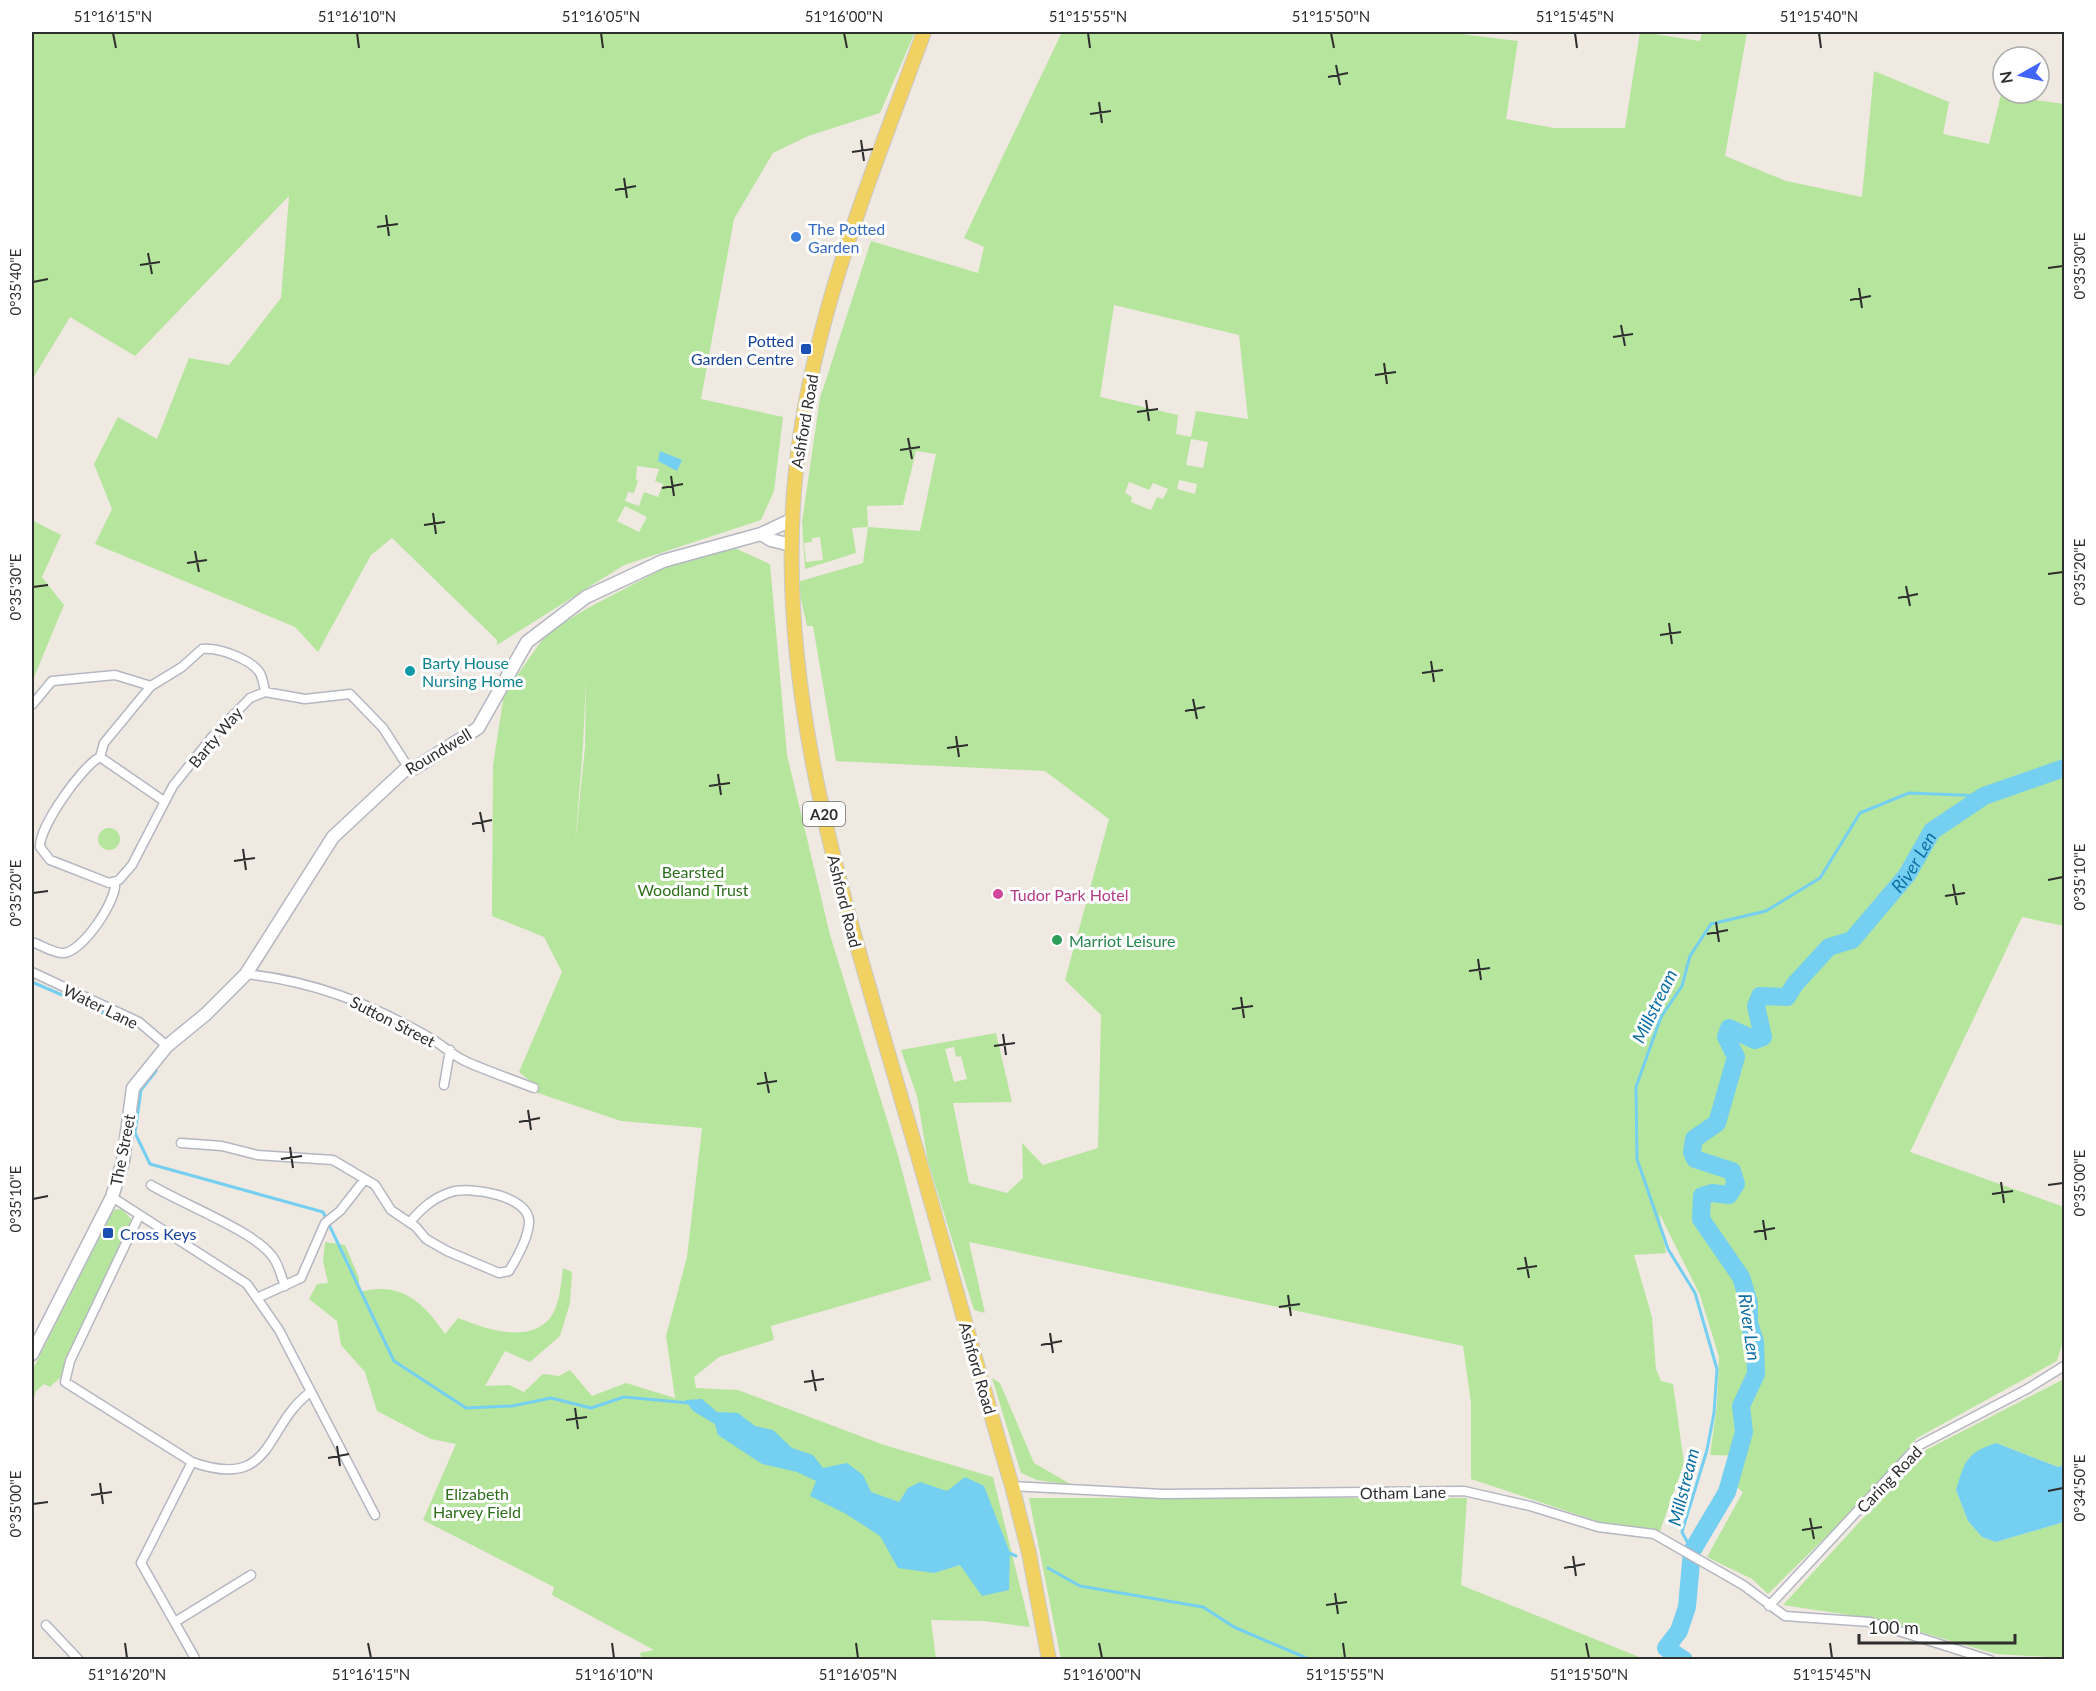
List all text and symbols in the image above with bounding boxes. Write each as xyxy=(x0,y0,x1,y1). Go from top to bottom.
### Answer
text: 51°16'15"N xyxy=(74,7,152,25)
text: 51°16'10"N xyxy=(318,7,396,25)
text: 51°16'05"N xyxy=(562,7,640,25)
text: 51°16'00"N xyxy=(805,7,883,25)
text: 51°15'55"N xyxy=(1049,7,1127,25)
text: 51°15'50"N xyxy=(1292,7,1370,25)
text: 51°15'45"N xyxy=(1536,7,1614,25)
text: 51°15'40"N xyxy=(1780,7,1858,25)
north arrow xyxy=(1991,45,2051,105)
text: N xyxy=(1995,70,2016,85)
place label: The Potted Garden xyxy=(808,219,885,256)
marker: The Potted Garden xyxy=(789,230,803,244)
text: 0°35'30"E xyxy=(2070,233,2088,300)
text: 0°35'40"E xyxy=(6,249,24,316)
place label: Potted Garden Centre xyxy=(691,331,794,368)
marker: Potted Garden Centre xyxy=(799,342,813,356)
street label: Ashford Road xyxy=(786,373,822,469)
text: 0°35'20"E xyxy=(2070,539,2088,606)
text: 0°35'30"E xyxy=(6,554,24,621)
place label: Barty House Nursing Home xyxy=(422,653,524,690)
marker: Barty House Nursing Home xyxy=(403,664,417,678)
street label: Barty Way xyxy=(184,702,246,771)
street label: Roundwell xyxy=(401,724,475,778)
road number: A20 xyxy=(803,802,845,826)
water label: River Len xyxy=(1886,828,1940,897)
text: 0°35'10"E xyxy=(2070,844,2088,911)
street label: Ashford Road xyxy=(824,853,866,949)
text: 0°35'20"E xyxy=(6,860,24,927)
park label: Bearsted Woodland Trust xyxy=(637,862,749,899)
place label: Tudor Park Hotel xyxy=(1010,885,1128,904)
marker: Tudor Park Hotel xyxy=(991,887,1005,901)
place label: Marriot Leisure xyxy=(1069,931,1176,950)
marker: Marriot Leisure xyxy=(1050,933,1064,947)
water label: Millstream xyxy=(1627,966,1681,1046)
street label: Water Lane xyxy=(61,980,141,1032)
street label: Sutton Street xyxy=(347,992,439,1051)
street label: The Street xyxy=(106,1112,138,1188)
text: 0°35'00"E xyxy=(2070,1150,2088,1217)
text: 0°35'10"E xyxy=(6,1166,24,1233)
place label: Cross Keys xyxy=(120,1224,196,1243)
marker: Cross Keys xyxy=(101,1226,115,1240)
water label: River Len xyxy=(1734,1292,1766,1362)
street label: Ashford Road xyxy=(956,1320,1000,1416)
street label: Caring Road xyxy=(1853,1442,1925,1516)
water label: Millstream xyxy=(1663,1446,1703,1528)
text: 0°34'50"E xyxy=(2070,1455,2088,1522)
text: 0°35'00"E xyxy=(6,1471,24,1538)
street label: Otham Lane xyxy=(1360,1482,1446,1502)
park label: Elizabeth Harvey Field xyxy=(433,1484,521,1521)
scale bar xyxy=(1859,1607,2015,1645)
text: 100 m xyxy=(1868,1616,1919,1638)
text: 51°16'20"N xyxy=(88,1665,166,1683)
text: 51°16'15"N xyxy=(332,1665,410,1683)
text: 51°16'10"N xyxy=(575,1665,653,1683)
text: 51°16'05"N xyxy=(819,1665,897,1683)
text: 51°16'00"N xyxy=(1063,1665,1141,1683)
text: 51°15'55"N xyxy=(1306,1665,1384,1683)
text: 51°15'50"N xyxy=(1550,1665,1628,1683)
text: 51°15'45"N xyxy=(1793,1665,1871,1683)

